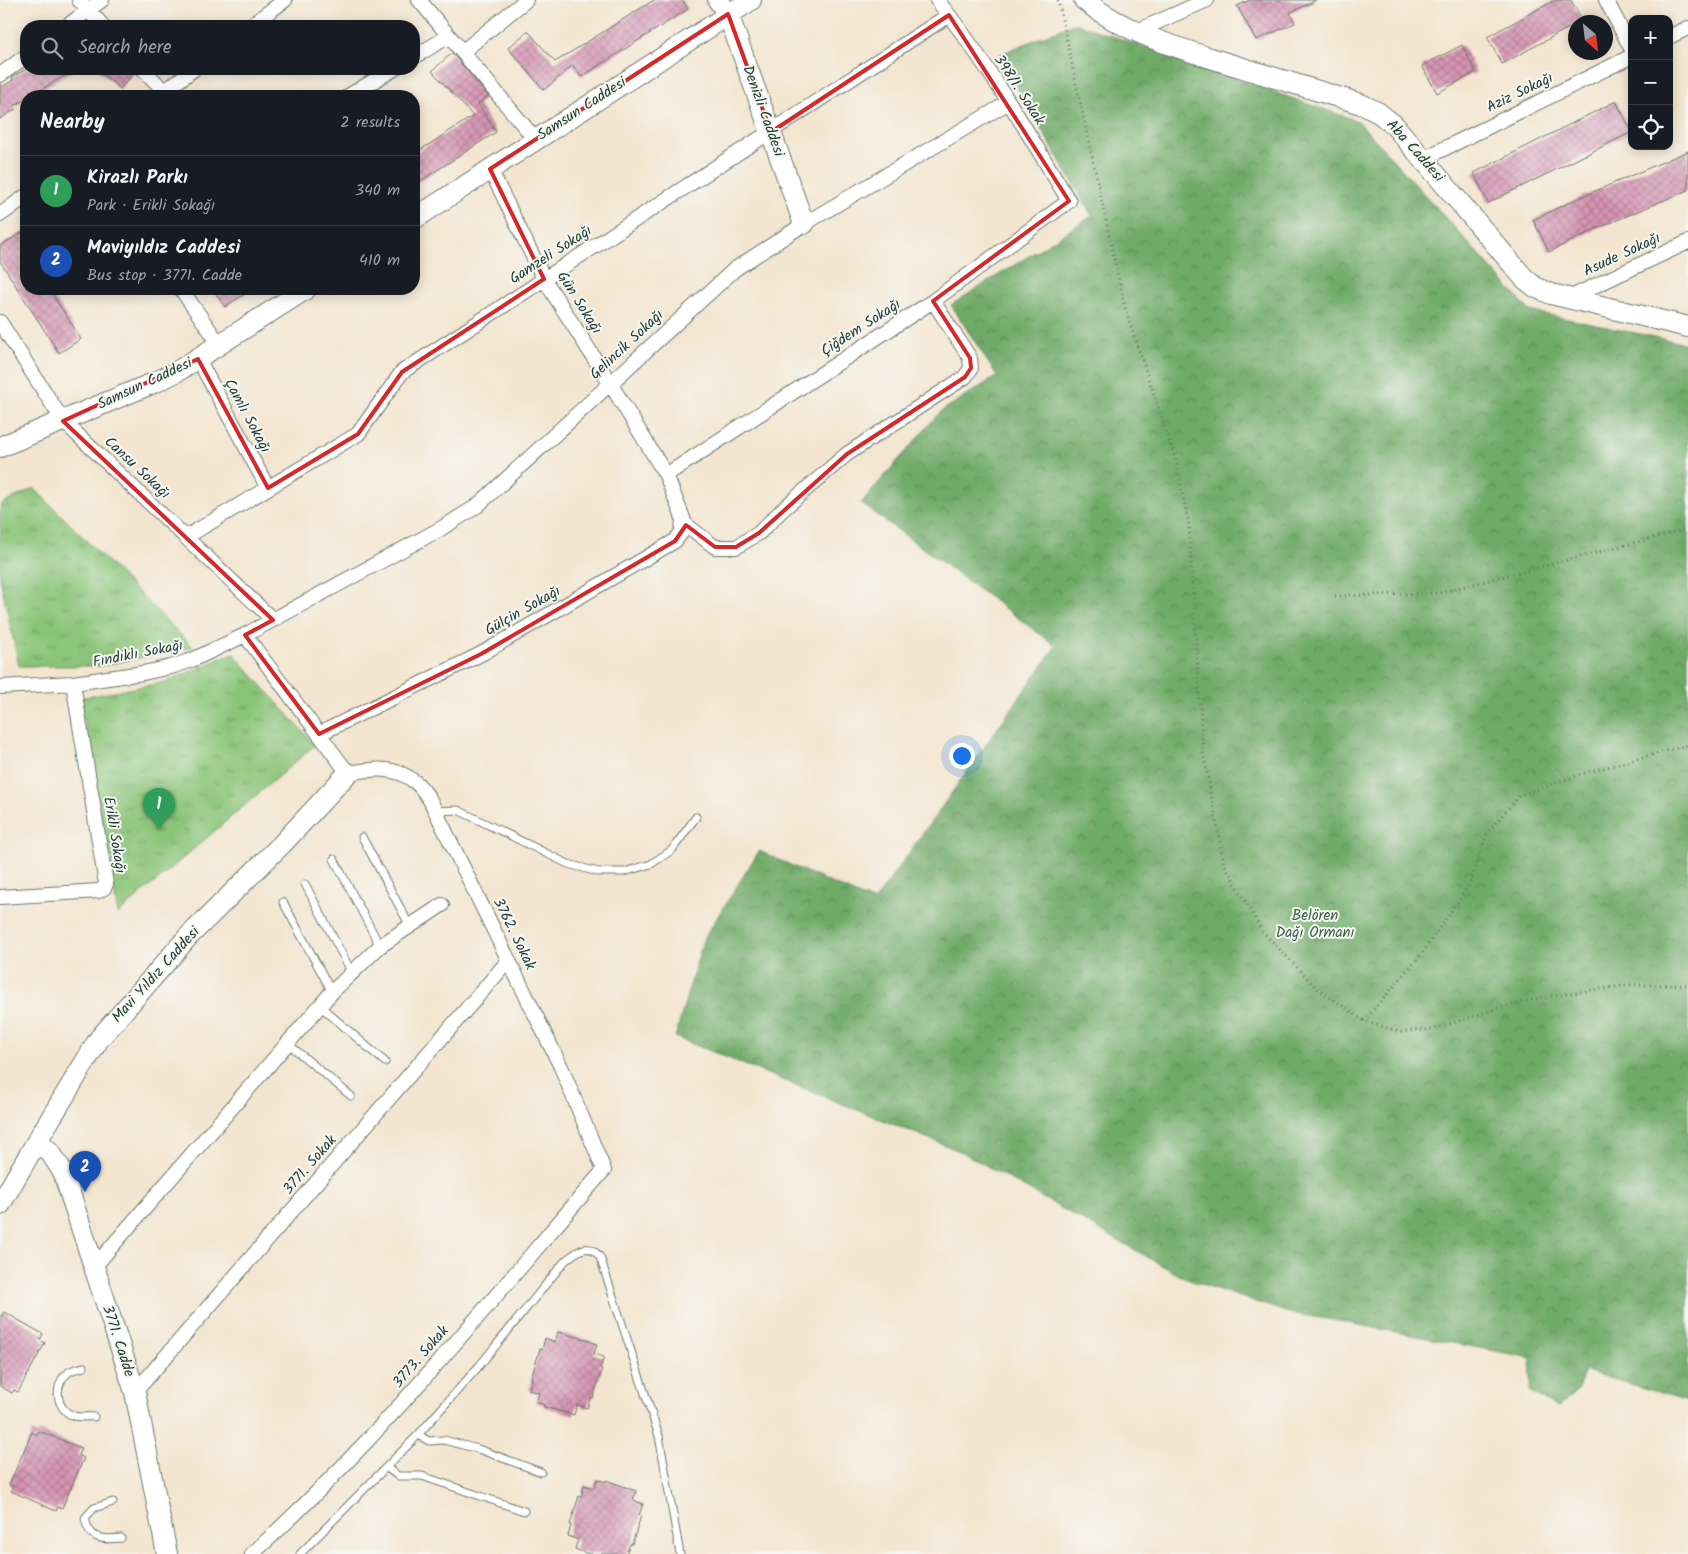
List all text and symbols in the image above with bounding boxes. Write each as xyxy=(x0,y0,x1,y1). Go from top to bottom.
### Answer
north arrow xyxy=(1568,15,1613,60)
map controls xyxy=(1628,15,1673,150)
button: + xyxy=(1628,15,1673,60)
search box xyxy=(20,20,420,75)
text: Search here xyxy=(78,33,172,63)
icon: search xyxy=(38,34,66,62)
street label: 398/1. Sokak xyxy=(987,50,1051,131)
button: − xyxy=(1628,60,1673,105)
street label: Denizli Caddesi xyxy=(735,62,791,161)
street label: Aziz Sokağı xyxy=(1483,66,1558,120)
street label: Samsun Caddesi xyxy=(533,70,633,147)
button: locate xyxy=(1628,105,1673,150)
text: Nearby xyxy=(40,106,105,139)
text: 2 results xyxy=(340,110,400,135)
street label: Aba Caddesi xyxy=(1380,114,1451,189)
text: Kirazlı Parkı xyxy=(87,163,188,193)
text: 1 xyxy=(54,178,58,203)
text: 340 m xyxy=(355,178,400,203)
text: Park · Erikli Sokağı xyxy=(87,193,215,218)
street label: Gamzeli Sokağı xyxy=(505,219,597,291)
street label: Asude Sokağı xyxy=(1579,227,1665,283)
text: Maviyıldız Caddesi xyxy=(87,233,240,263)
text: 2 xyxy=(51,248,61,273)
text: 410 m xyxy=(359,248,400,273)
text: Bus stop · 3771. Cadde xyxy=(87,263,242,288)
street label: Gün Sokağı xyxy=(550,267,608,339)
street label: Çiğdem Sokağı xyxy=(816,293,906,363)
street label: Gelincik Sokağı xyxy=(584,304,670,386)
street label: Samsun Caddesi xyxy=(94,351,198,416)
street label: Çamlı Sokağı xyxy=(217,374,277,458)
street label: Cansu Sokağı xyxy=(98,431,176,505)
street label: Gülçin Sokağı xyxy=(481,580,566,642)
street label: Fındıklı Sokağı xyxy=(91,633,185,675)
your location xyxy=(949,743,975,769)
pin: 1 xyxy=(143,788,175,829)
street label: Erikli Sokağı xyxy=(96,795,132,875)
street label: 3762. Sokak xyxy=(486,894,542,975)
park label: Belören Dağı Ormanı xyxy=(1276,904,1354,945)
street label: Mavi Yıldız Caddesi xyxy=(106,920,207,1029)
street label: 3771. Sokak xyxy=(277,1129,343,1200)
pin: 2 xyxy=(69,1151,101,1192)
street label: 3771. Cadde xyxy=(95,1302,141,1380)
street label: 3773. Sokak xyxy=(387,1320,456,1394)

